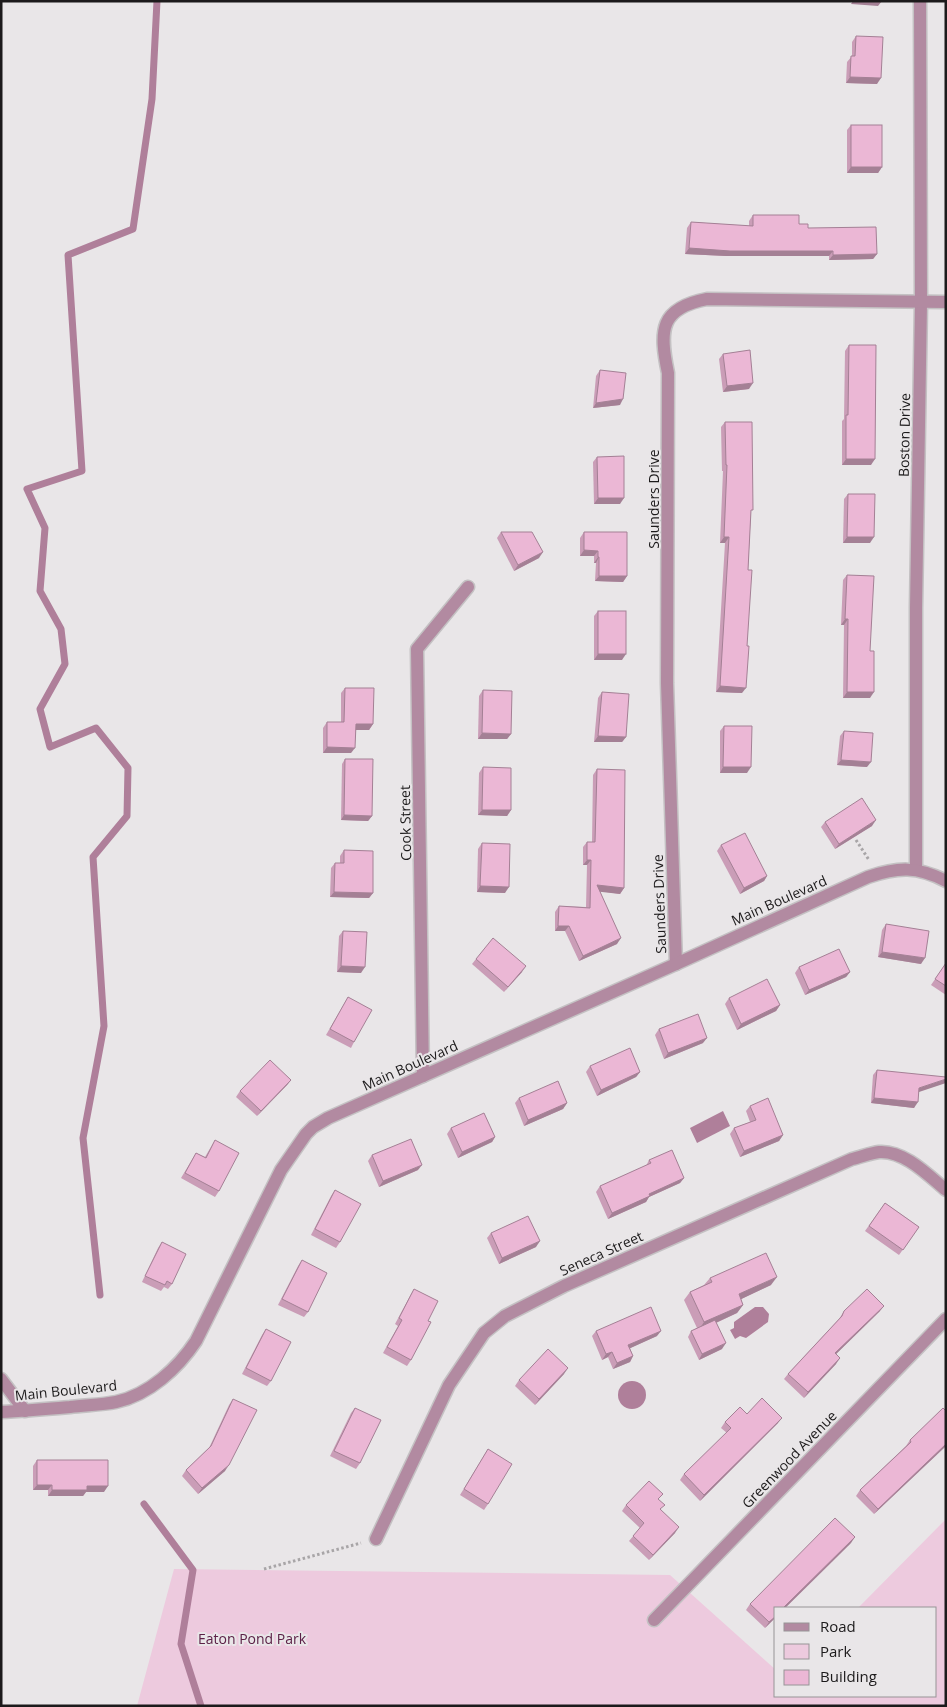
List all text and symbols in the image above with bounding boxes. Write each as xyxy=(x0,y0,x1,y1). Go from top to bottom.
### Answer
street label: Boston Drive xyxy=(894,393,914,477)
street label: Saunders Drive xyxy=(644,449,663,549)
street label: Cook Street xyxy=(395,785,415,861)
street label: Saunders Drive xyxy=(648,854,670,954)
street label: Main Boulevard xyxy=(728,870,830,930)
street label: Main Boulevard xyxy=(359,1035,461,1095)
street label: Seneca Street xyxy=(556,1226,646,1280)
street label: Main Boulevard xyxy=(14,1375,118,1405)
street label: Greenwood Avenue xyxy=(737,1406,841,1512)
legend xyxy=(774,1607,937,1697)
text: Road xyxy=(820,1616,856,1636)
park label: Eaton Pond Park xyxy=(198,1629,307,1648)
text: Park xyxy=(820,1641,851,1661)
text: Building xyxy=(820,1666,877,1686)

